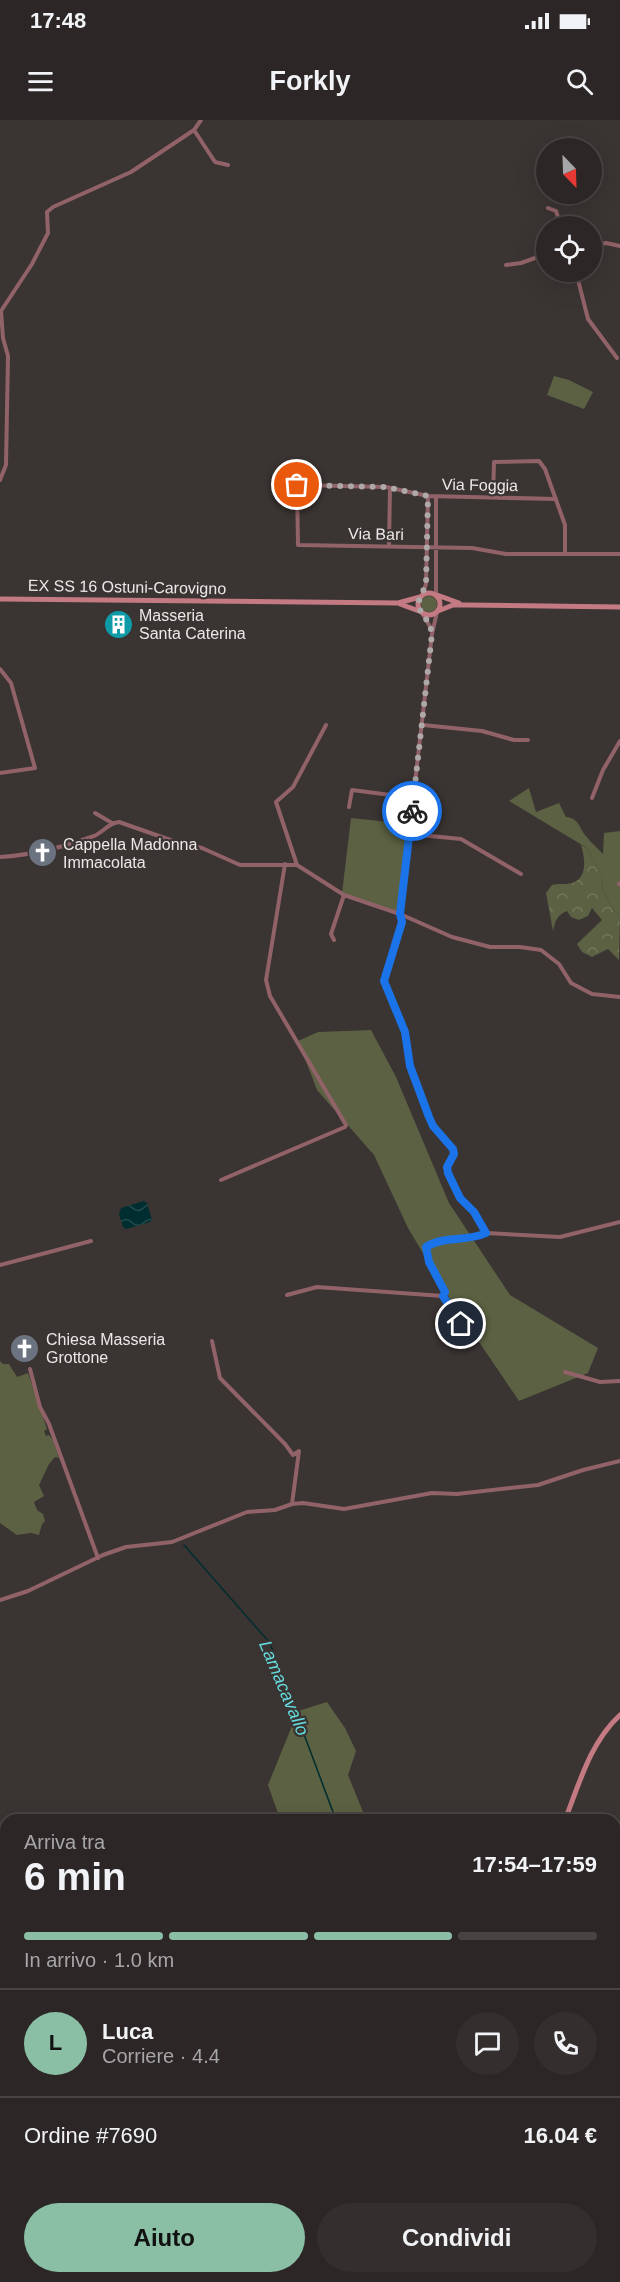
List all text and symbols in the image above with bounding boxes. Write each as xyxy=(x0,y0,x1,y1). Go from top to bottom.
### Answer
text: 17:48 xyxy=(30,8,86,33)
icon: menu xyxy=(24,65,57,98)
icon: search xyxy=(563,65,596,98)
text: Forkly xyxy=(269,66,351,96)
north arrow xyxy=(536,138,602,204)
map controls xyxy=(536,138,602,282)
button: locate xyxy=(536,216,602,282)
pin xyxy=(271,459,322,510)
icon: bag xyxy=(280,468,313,501)
street label: Via Foggia xyxy=(442,476,518,494)
street label: Via Bari xyxy=(348,525,404,543)
street label: EX SS 16 Ostuni-Carovigno xyxy=(28,577,226,597)
place label: Masseria Santa Caterina xyxy=(139,607,246,642)
building icon: Masseria Santa Caterina xyxy=(102,608,134,640)
courier xyxy=(382,781,442,841)
icon: bike xyxy=(396,795,429,828)
place label: Cappella Madonna Immacolata xyxy=(63,836,197,871)
church icon: Cappella Madonna Immacolata xyxy=(26,837,58,869)
pin xyxy=(435,1298,486,1349)
icon: home xyxy=(444,1307,477,1340)
place label: Chiesa Masseria Grottone xyxy=(46,1331,165,1366)
church icon: Chiesa Masseria Grottone xyxy=(9,1332,41,1364)
water label: Lamacavallo xyxy=(255,1638,313,1738)
text: Arriva tra xyxy=(24,1831,105,1853)
text: 17:54–17:59 xyxy=(472,1852,597,1877)
text: 6 min xyxy=(24,1855,126,1898)
text: In arrivo · 1.0 km xyxy=(24,1949,174,1971)
button: chat xyxy=(456,2012,519,2075)
button: phone xyxy=(534,2012,597,2075)
text: Luca xyxy=(102,2019,153,2044)
text: L xyxy=(49,2030,62,2055)
text: Corriere · 4.4 xyxy=(102,2045,220,2067)
text: Ordine #7690 xyxy=(24,2123,157,2148)
text: 16.04 € xyxy=(524,2123,597,2148)
button: Aiuto xyxy=(24,2203,305,2272)
button: Condividi xyxy=(317,2203,597,2272)

